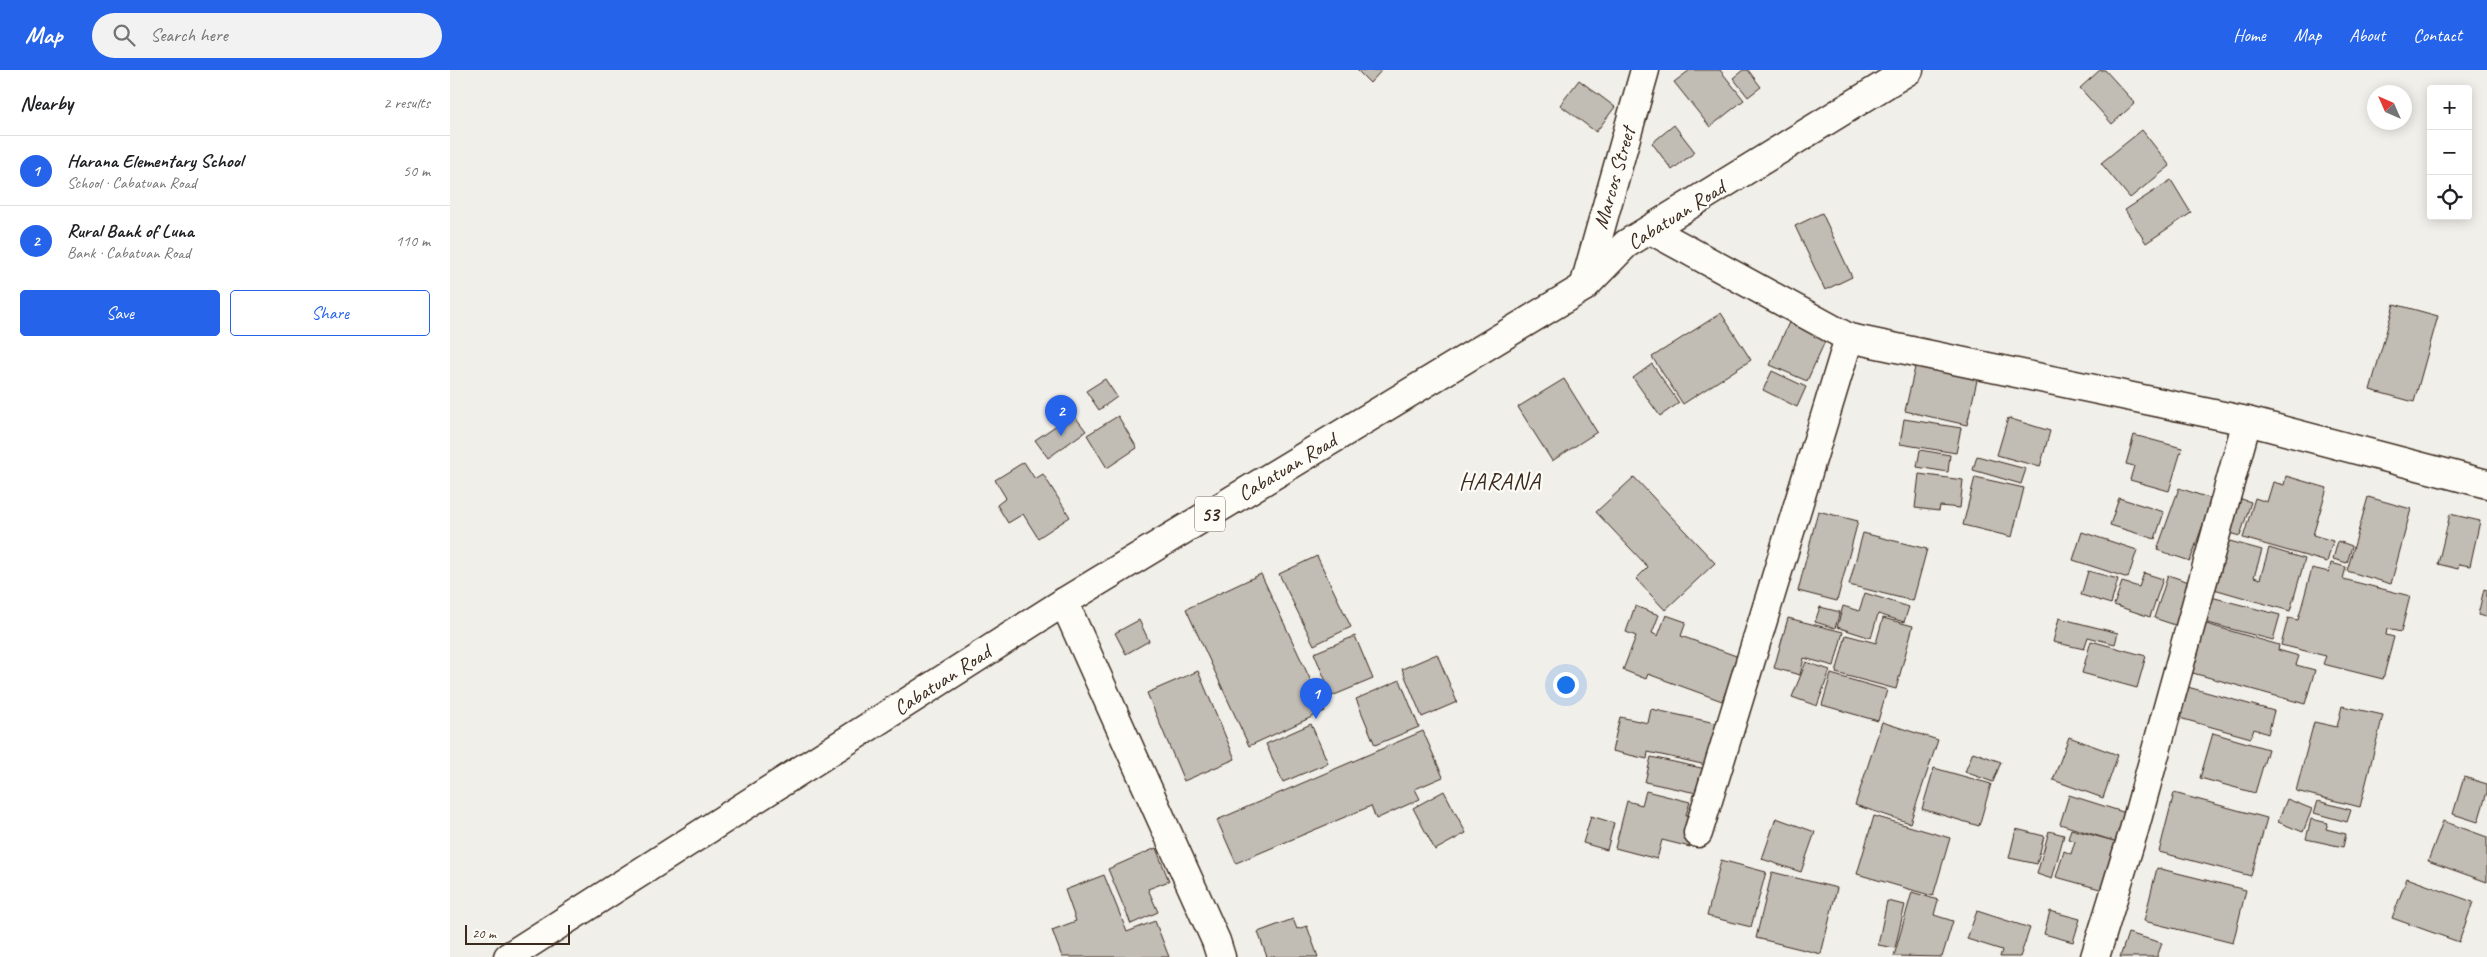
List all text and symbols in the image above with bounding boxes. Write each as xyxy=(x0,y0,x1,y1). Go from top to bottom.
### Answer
search box xyxy=(92,13,442,58)
text: Map xyxy=(25,20,62,50)
icon: search xyxy=(110,21,138,49)
text: Search here xyxy=(150,23,228,47)
text: Home xyxy=(2233,24,2266,46)
text: Map xyxy=(2294,24,2321,46)
text: About xyxy=(2349,24,2385,46)
text: Contact xyxy=(2413,24,2462,46)
north arrow xyxy=(2367,85,2412,130)
map controls xyxy=(2427,85,2472,220)
button: + xyxy=(2427,85,2472,130)
text: Nearby xyxy=(20,90,73,116)
text: 2 results xyxy=(383,93,430,113)
street label: Marcos Street xyxy=(1587,121,1642,232)
button: − xyxy=(2427,130,2472,175)
text: Harana Elementary School xyxy=(67,149,243,173)
text: 1 xyxy=(32,161,40,181)
text: 50 m xyxy=(403,161,430,181)
text: School · Cabatuan Road xyxy=(67,173,196,193)
street label: Cabatuan Road xyxy=(1622,173,1733,255)
button: locate xyxy=(2427,175,2472,220)
text: Rural Bank of Luna xyxy=(67,219,194,243)
text: 2 xyxy=(32,231,40,251)
text: 110 m xyxy=(396,231,430,251)
text: Bank · Cabatuan Road xyxy=(67,243,190,263)
button: Save xyxy=(20,290,220,336)
button: Share xyxy=(230,290,430,336)
pin: 2 xyxy=(1045,395,1077,436)
street label: Cabatuan Road xyxy=(1233,425,1344,507)
district label: HARANA xyxy=(1459,466,1541,496)
road number: 53 xyxy=(1195,496,1225,532)
street label: Cabatuan Road xyxy=(889,637,999,721)
your location xyxy=(1553,672,1579,698)
pin: 1 xyxy=(1300,678,1332,719)
scale bar xyxy=(465,922,570,945)
text: 20 m xyxy=(472,925,496,942)

